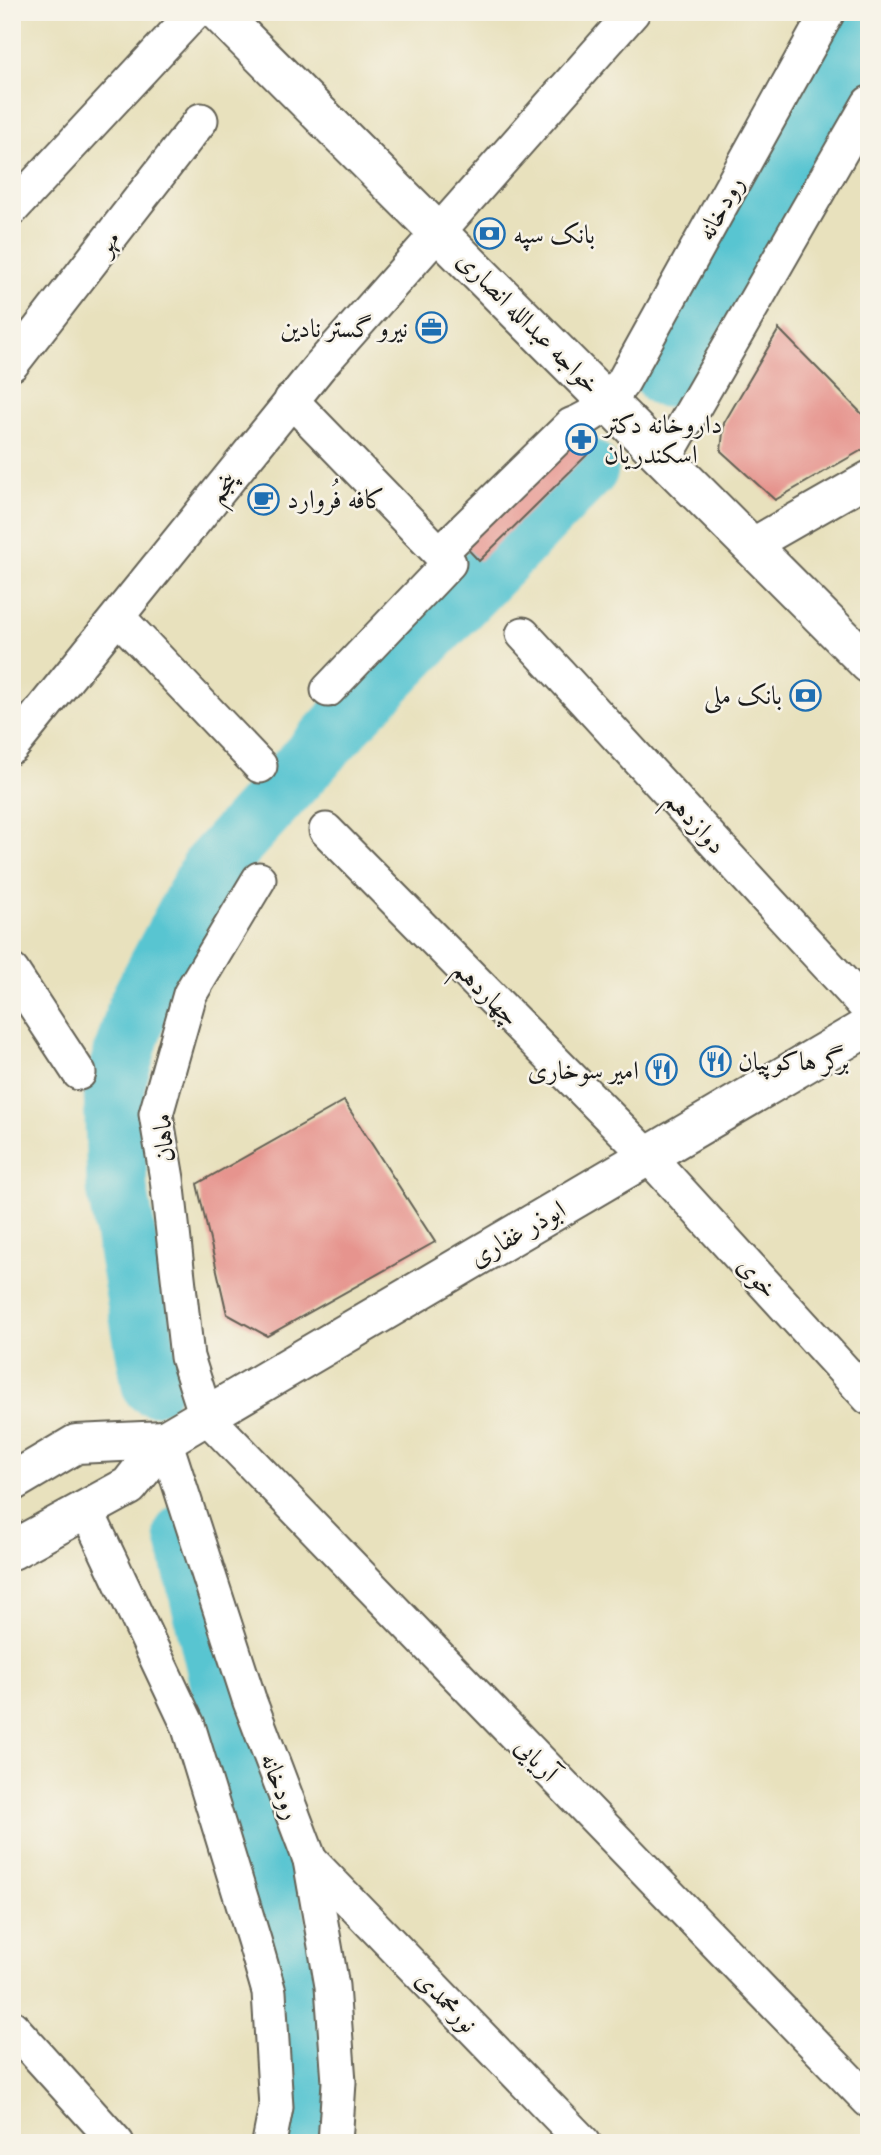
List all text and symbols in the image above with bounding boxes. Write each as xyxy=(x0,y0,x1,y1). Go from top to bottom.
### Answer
street label: رودخانه xyxy=(690,171,752,247)
bank icon: بانک سپه xyxy=(473,217,507,251)
place label: بانک سپه xyxy=(513,219,595,252)
street label: مهر xyxy=(86,224,128,264)
street label: خواجه عبدالله انصاری xyxy=(449,244,607,402)
office icon: نیرو گستر نادین xyxy=(414,311,448,345)
place label: نیرو گستر نادین xyxy=(280,313,408,346)
place label: داروخانه دکتر اسکندریان xyxy=(601,409,722,472)
pharmacy icon: داروخانه دکتر اسکندریان xyxy=(564,422,598,456)
street label: پنجم xyxy=(201,464,252,515)
place label: کافه فُروارد xyxy=(287,478,385,517)
cafe icon: کافه فُروارد xyxy=(247,482,281,516)
bank icon: بانک ملی xyxy=(788,678,822,712)
place label: بانک ملی xyxy=(704,680,782,714)
street label: دوازدهم xyxy=(652,784,733,867)
street label: چهاردهم xyxy=(441,954,526,1039)
restaurant icon: برگر هاکوپیان xyxy=(698,1044,732,1078)
place label: برگر هاکوپیان xyxy=(738,1044,850,1080)
restaurant icon: امیر سوخاری xyxy=(645,1053,679,1087)
place label: امیر سوخاری xyxy=(528,1055,639,1088)
street label: ماهان xyxy=(146,1112,183,1164)
street label: ابوذر غفاری xyxy=(464,1194,572,1275)
street label: خوی xyxy=(729,1250,784,1306)
street label: آریایی xyxy=(507,1731,567,1791)
street label: رودخانه xyxy=(252,1748,307,1825)
street label: نورمحمدی xyxy=(408,1963,484,2041)

